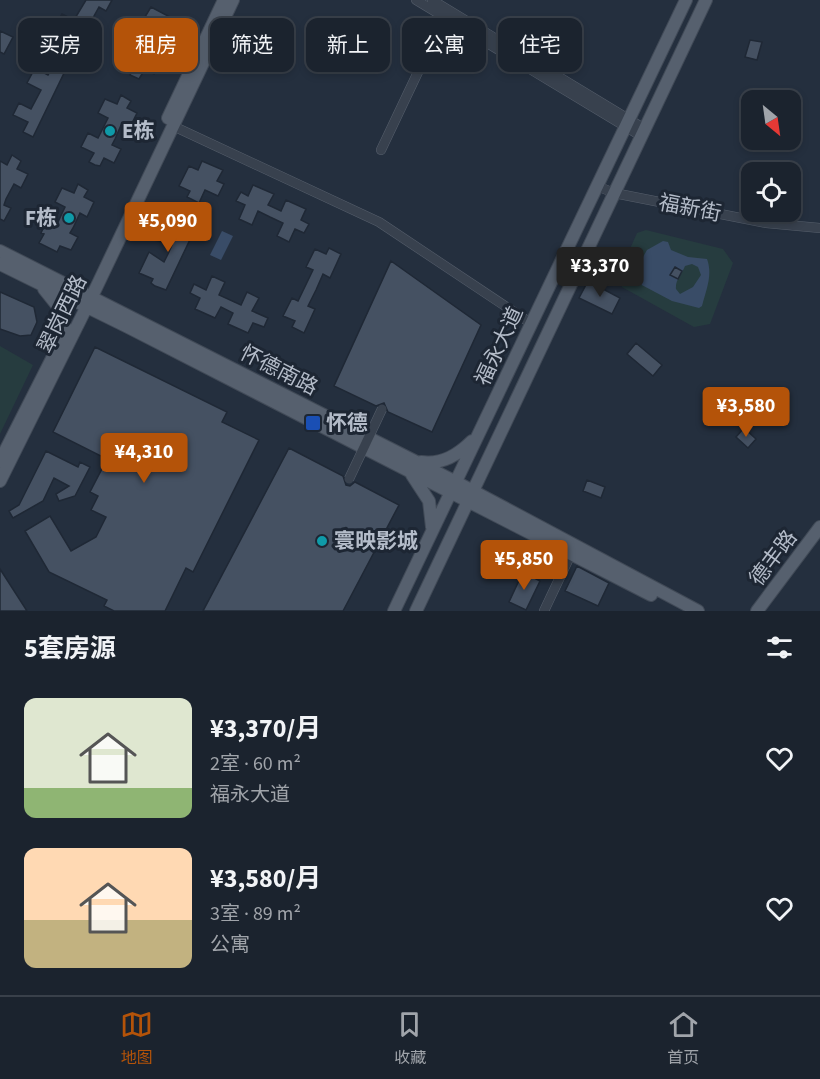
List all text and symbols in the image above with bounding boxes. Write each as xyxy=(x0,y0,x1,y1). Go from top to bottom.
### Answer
chip: 买房 xyxy=(18,18,102,72)
chip: 租房 xyxy=(114,18,198,72)
chip: 筛选 xyxy=(210,18,294,72)
chip: 新上 xyxy=(306,18,390,72)
chip: 公寓 xyxy=(402,18,486,72)
chip: 住宅 xyxy=(498,18,582,72)
north arrow xyxy=(741,90,801,150)
map controls xyxy=(741,90,801,222)
place label: E栋 xyxy=(122,116,155,146)
marker: E栋 xyxy=(103,124,117,138)
button: locate xyxy=(741,162,801,222)
street label: 福新街 xyxy=(656,187,724,229)
pin: ¥5,090 xyxy=(119,202,217,253)
place label: F栋 xyxy=(25,203,57,233)
text: ¥5,090 xyxy=(139,207,197,235)
marker: F栋 xyxy=(62,211,76,225)
pin: ¥3,370 xyxy=(551,247,649,298)
text: ¥3,370 xyxy=(571,252,629,280)
street label: 翠岗西路 xyxy=(30,270,94,358)
street label: 福永大道 xyxy=(468,302,530,390)
street label: 怀德南路 xyxy=(235,338,323,402)
pin: ¥3,580 xyxy=(697,387,795,438)
text: ¥3,580 xyxy=(717,392,775,420)
place label: 怀德 xyxy=(326,408,368,438)
marker: 怀德 xyxy=(304,414,322,432)
pin: ¥4,310 xyxy=(95,433,193,484)
text: ¥4,310 xyxy=(115,438,173,466)
street label: 德丰路 xyxy=(742,524,804,592)
place label: 寰映影城 xyxy=(334,526,418,556)
marker: 寰映影城 xyxy=(315,534,329,548)
pin: ¥5,850 xyxy=(475,540,573,591)
text: ¥5,850 xyxy=(495,545,553,573)
text: 5套房源 xyxy=(24,630,116,667)
icon: filters xyxy=(763,631,796,664)
text: ¥3,370/月 xyxy=(210,710,321,747)
icon: home xyxy=(72,722,144,794)
icon: heart xyxy=(763,742,796,775)
text: 2室 · 60 m² xyxy=(210,750,301,778)
text: 福永大道 xyxy=(210,781,290,809)
text: ¥3,580/月 xyxy=(210,860,321,897)
icon: home xyxy=(72,872,144,944)
icon: heart xyxy=(763,892,796,925)
text: 3室 · 89 m² xyxy=(210,900,301,928)
text: 公寓 xyxy=(210,931,250,959)
tab: 地图 xyxy=(120,1008,153,1069)
tab: 收藏 xyxy=(393,1008,426,1069)
tab: 首页 xyxy=(667,1008,700,1069)

